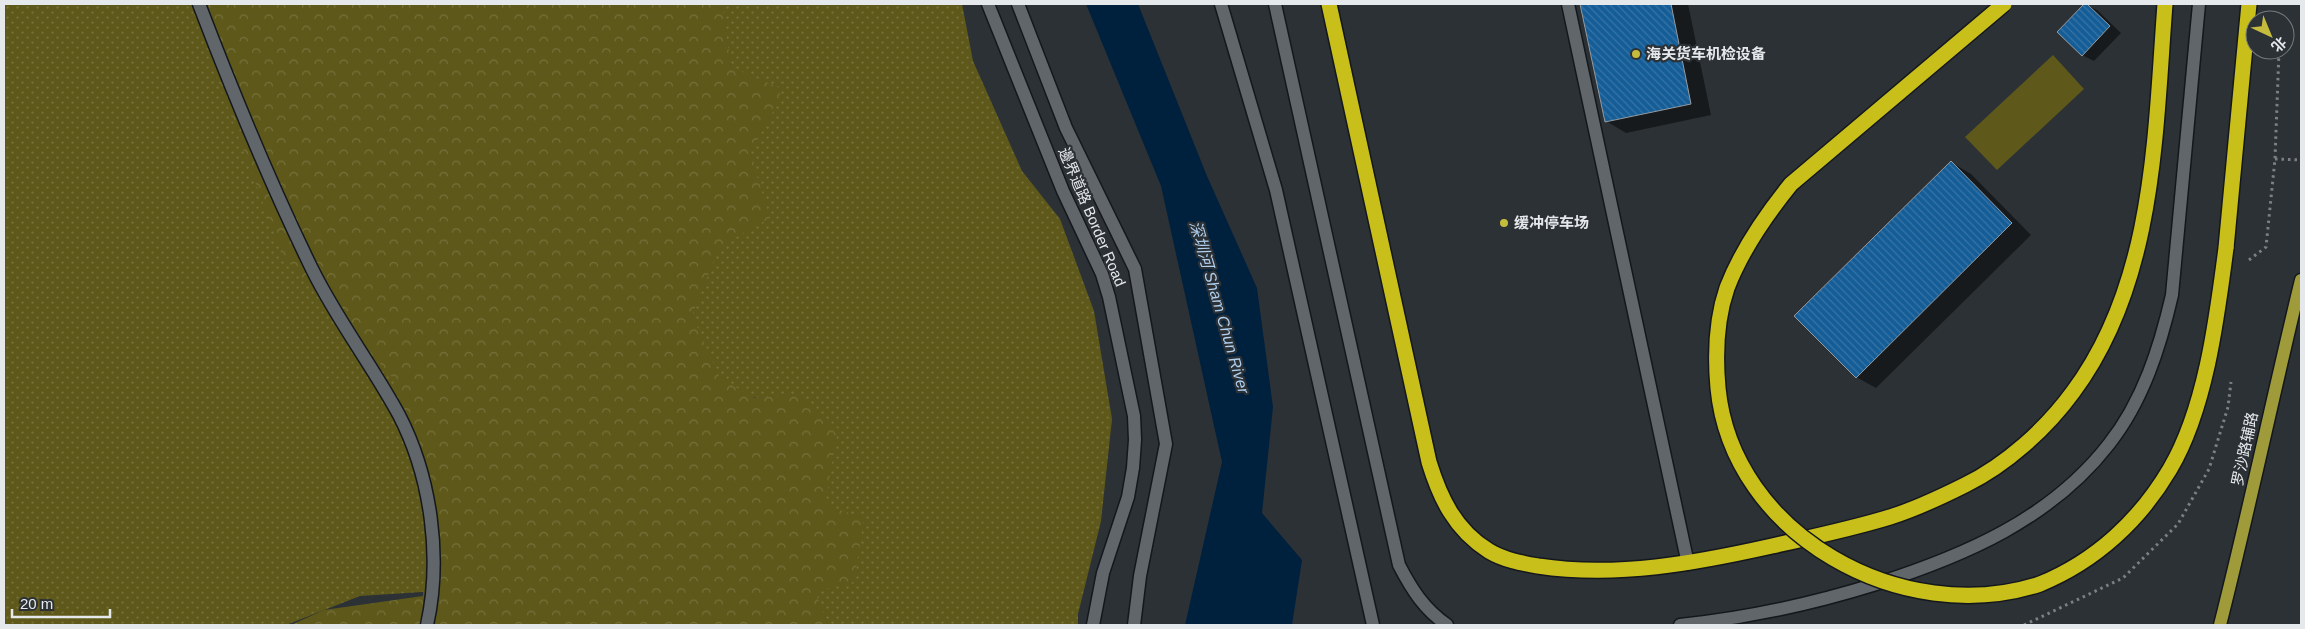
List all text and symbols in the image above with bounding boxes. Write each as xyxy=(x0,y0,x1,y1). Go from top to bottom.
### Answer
north arrow xyxy=(2245,10,2295,60)
text: 北 xyxy=(2268,34,2290,55)
place label: 海关货车机检设备 xyxy=(1646,45,1766,62)
marker: 海关货车机检设备 xyxy=(1630,48,1642,60)
street label: 邊界道路 Border Road xyxy=(1055,145,1129,289)
place label: 缓冲停车场 xyxy=(1514,214,1589,231)
marker: 缓冲停车场 xyxy=(1498,217,1510,229)
water label: 深圳河 Sham Chun River xyxy=(1187,219,1253,396)
street label: 罗沙路辅路 xyxy=(2228,410,2261,487)
scale bar xyxy=(12,586,110,618)
text: 20 m xyxy=(20,595,53,612)

